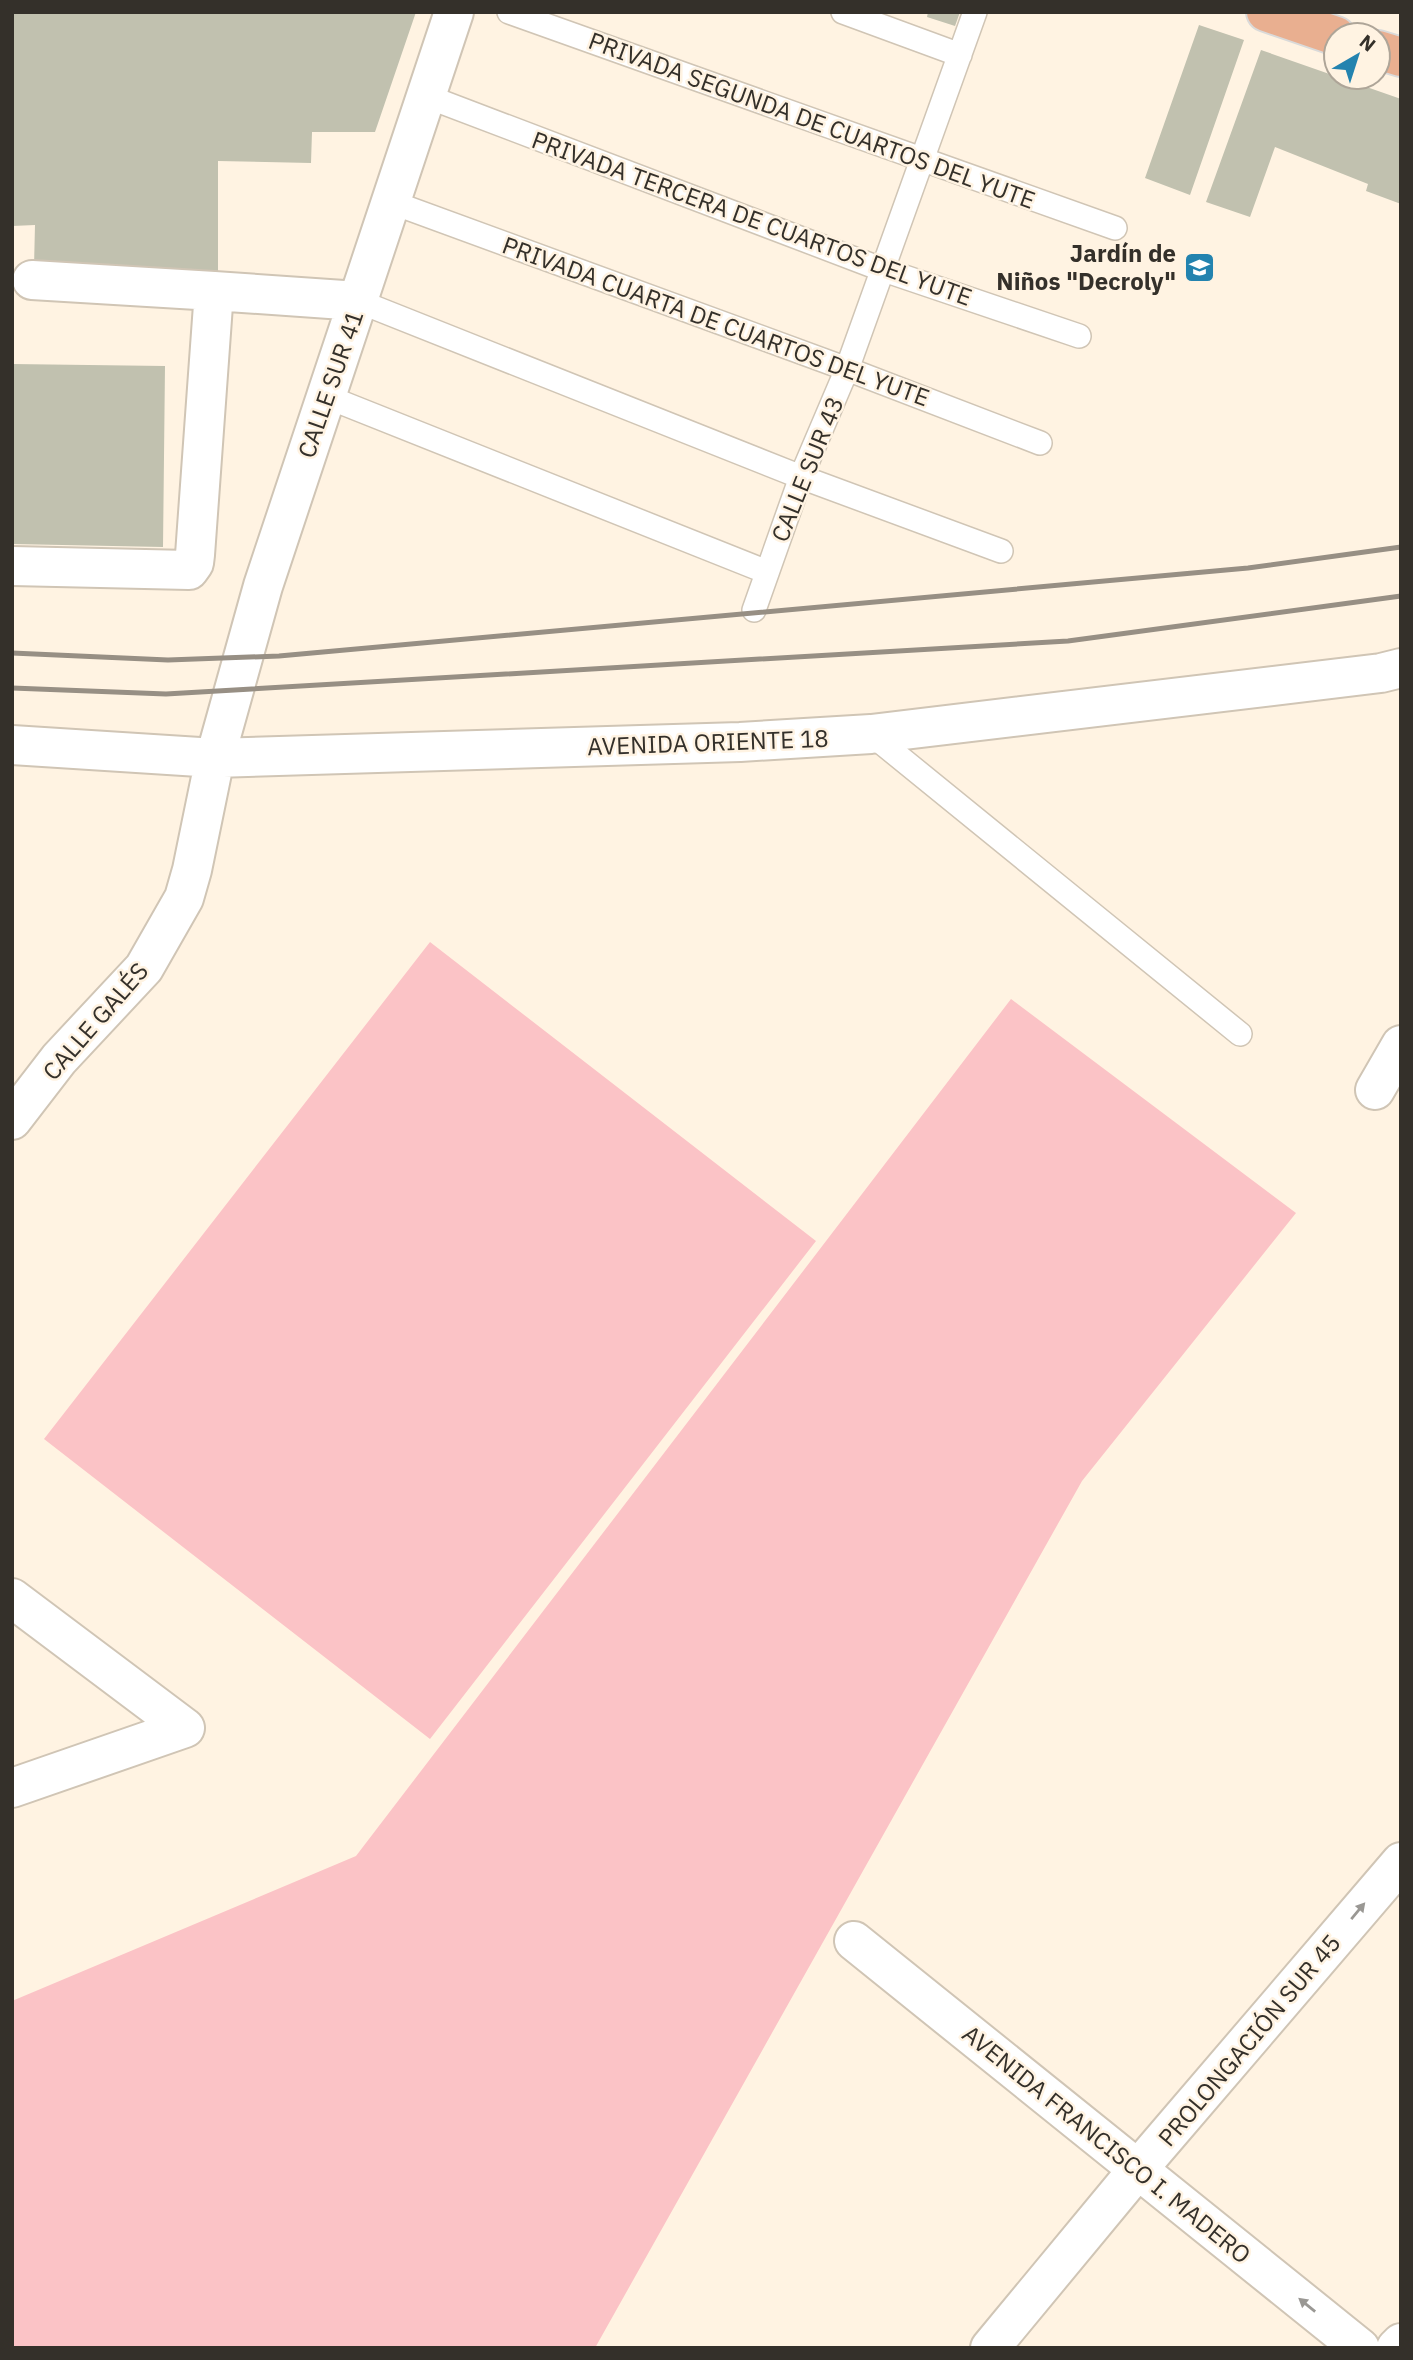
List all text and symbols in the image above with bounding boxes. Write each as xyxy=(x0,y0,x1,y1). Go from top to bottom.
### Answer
north arrow xyxy=(1322,21,1392,91)
street label: PRIVADA SEGUNDA DE CUARTOS DEL YUTE xyxy=(584,24,1040,216)
text: N xyxy=(1355,29,1381,56)
street label: PRIVADA TERCERA DE CUARTOS DEL YUTE xyxy=(527,123,977,313)
street label: PRIVADA CUARTA DE CUARTOS DEL YUTE xyxy=(498,229,934,413)
place label: Jardín de Niños "Decroly" xyxy=(996,237,1176,297)
school or university icon: Jardín de Niños "Decroly" xyxy=(1182,250,1216,284)
street label: CALLE SUR 41 xyxy=(290,306,370,462)
street label: CALLE SUR 43 xyxy=(763,392,851,546)
street label: AVENIDA ORIENTE 18 xyxy=(587,722,829,762)
street label: CALLE GALÉS xyxy=(35,955,155,1087)
one-way arrow xyxy=(1350,1903,1365,1920)
street label: PROLONGACIÓN SUR 45 xyxy=(1151,1927,1347,2153)
street label: AVENIDA FRANCISCO I. MADERO xyxy=(956,2018,1258,2270)
one-way arrow xyxy=(1299,2298,1316,2313)

